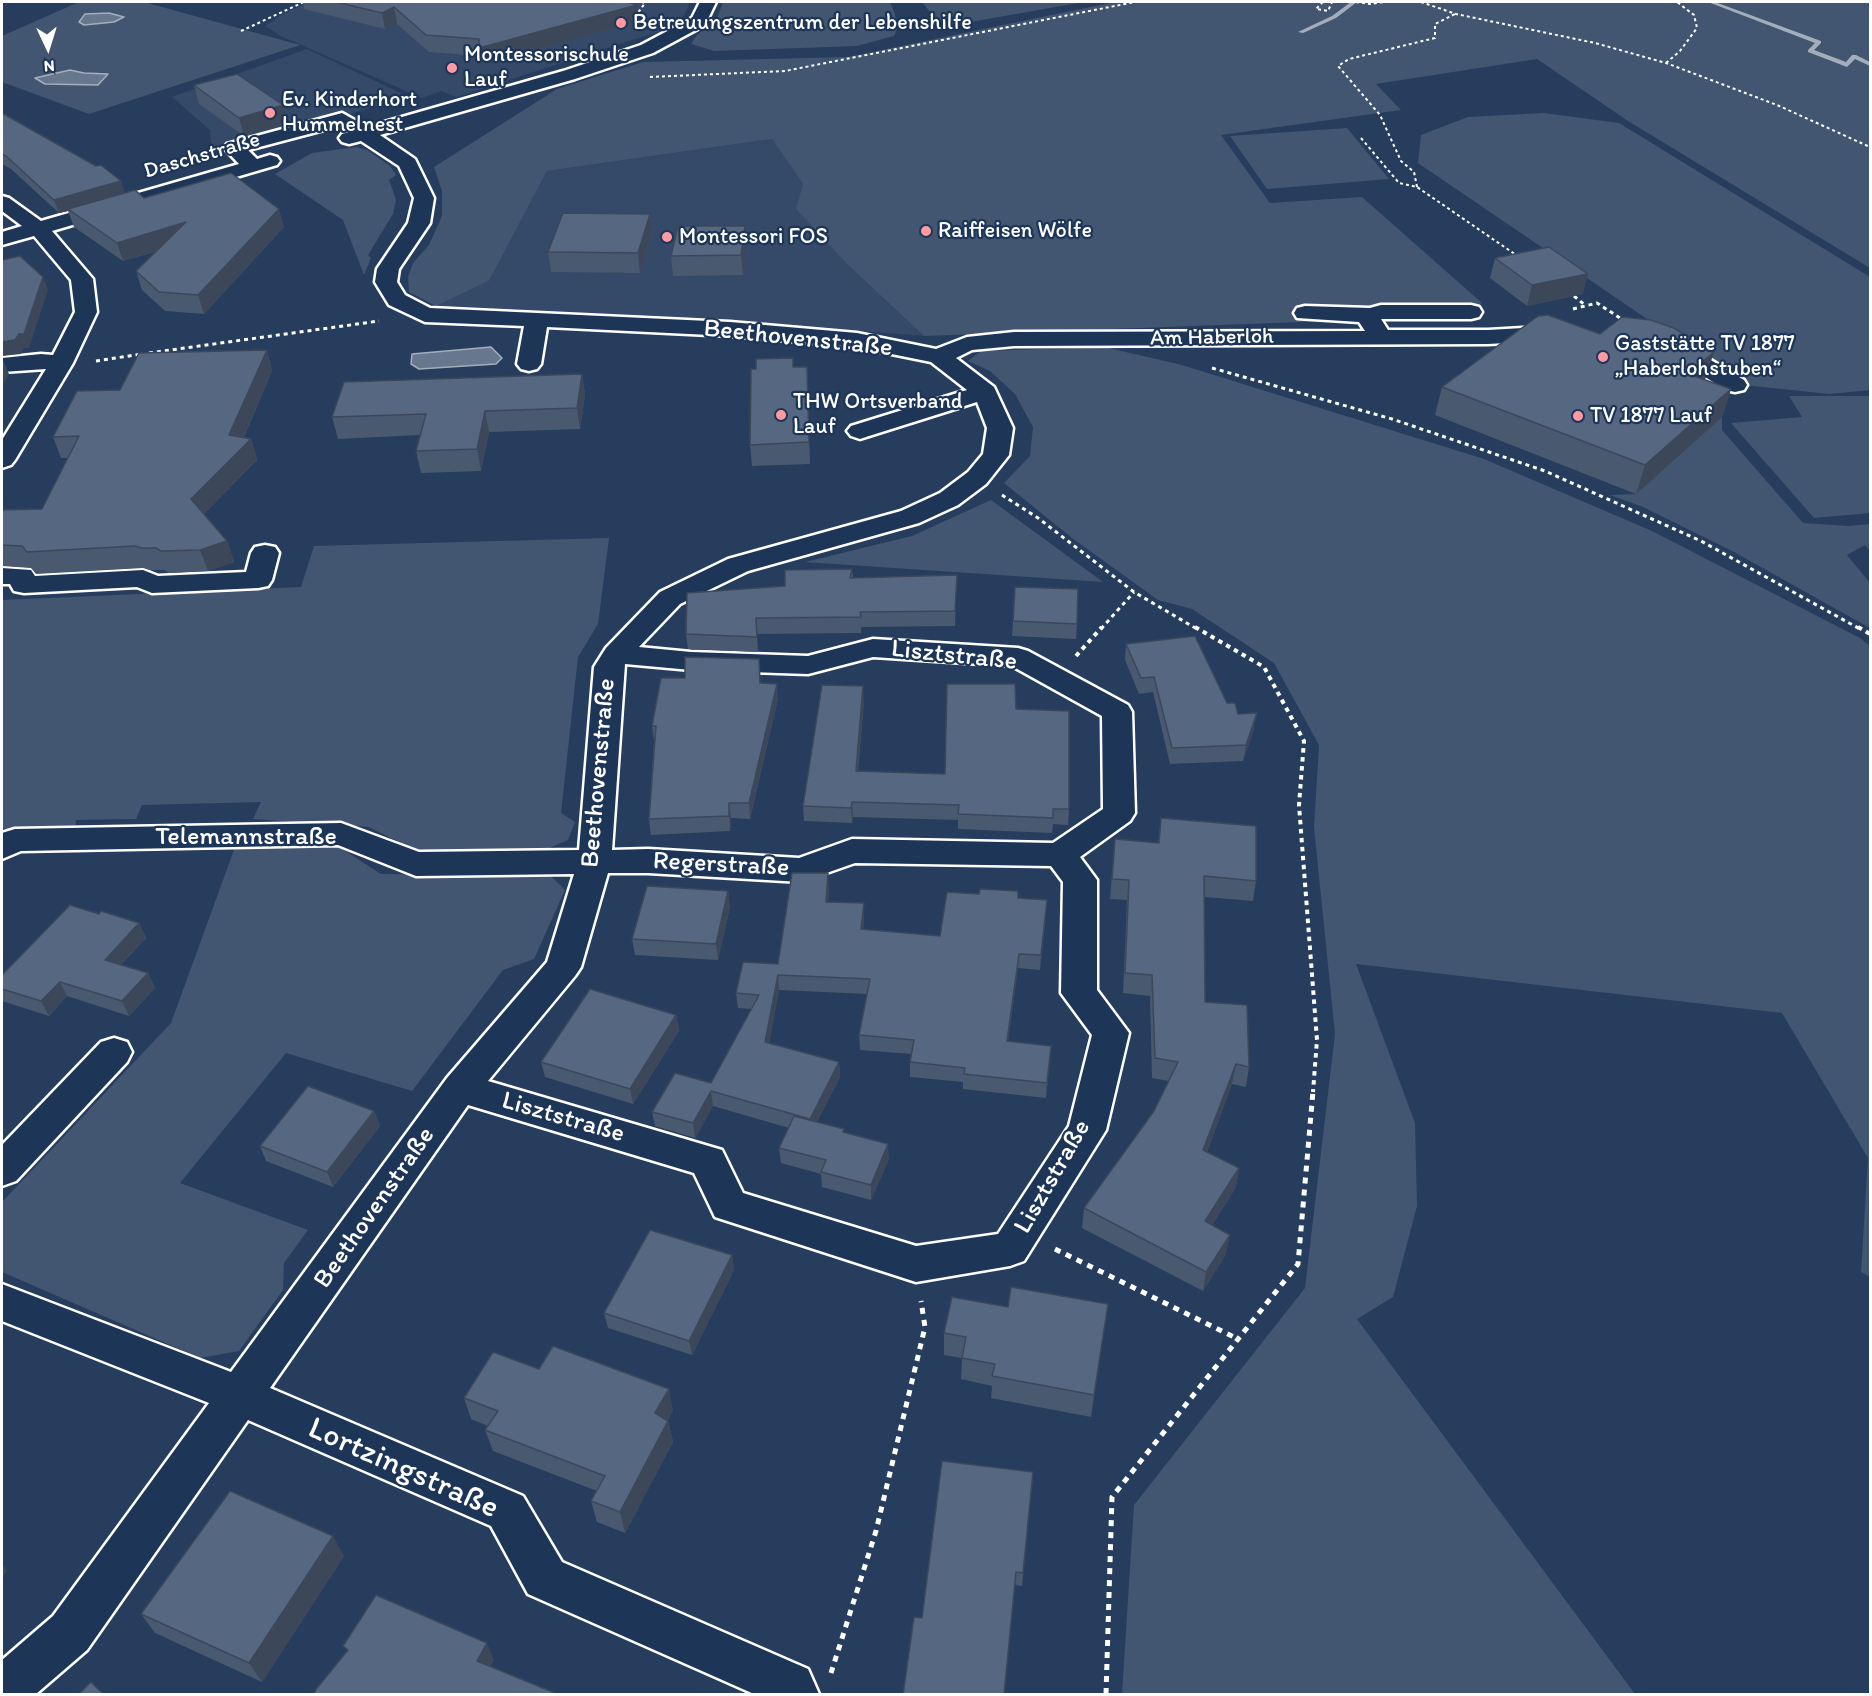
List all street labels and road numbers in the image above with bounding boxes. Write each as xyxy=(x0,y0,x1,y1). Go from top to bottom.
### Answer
street label: Daschstraße xyxy=(141,127,263,185)
street label: Beethovenstraße xyxy=(702,314,894,364)
street label: Am Haberloh xyxy=(1150,324,1274,352)
street label: Lisztstraße xyxy=(890,634,1018,678)
street label: Beethovenstraße xyxy=(575,677,623,869)
street label: Telemannstraße xyxy=(155,821,337,853)
street label: Regerstraße xyxy=(652,846,790,884)
street label: Lisztstraße xyxy=(498,1086,628,1150)
street label: Lisztstraße xyxy=(1008,1114,1098,1240)
street label: Beethovenstraße xyxy=(308,1121,442,1295)
street label: Lortzingstraße xyxy=(302,1410,504,1528)

